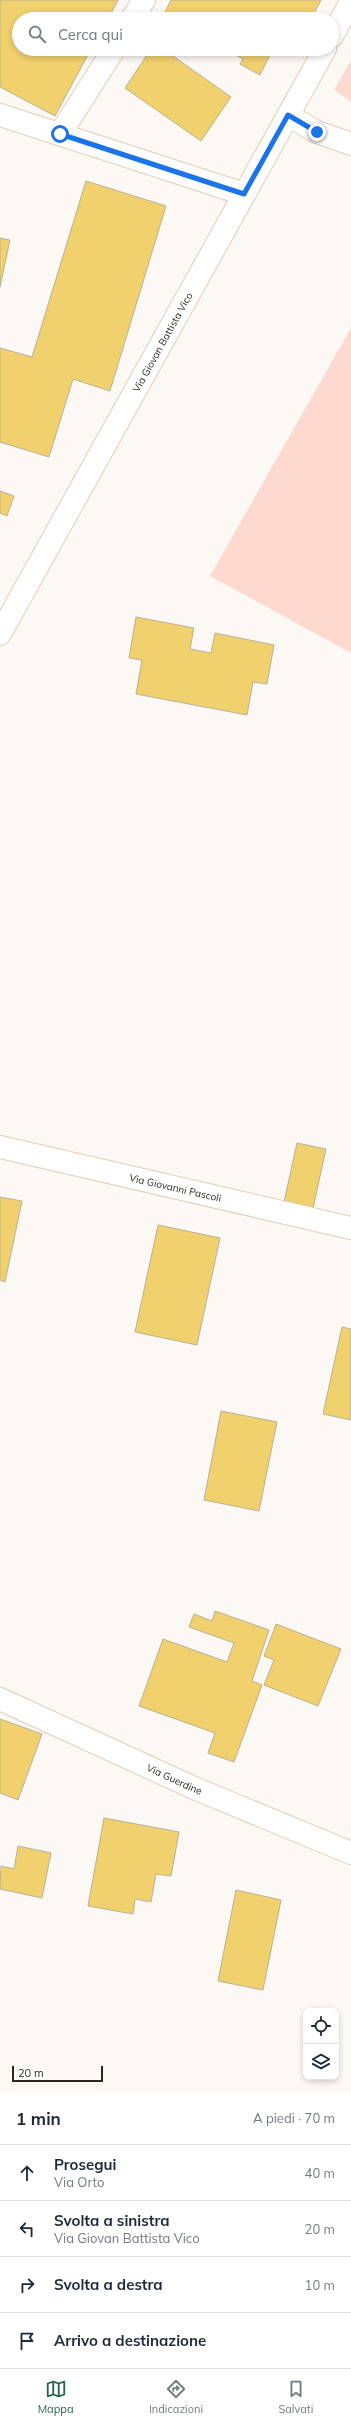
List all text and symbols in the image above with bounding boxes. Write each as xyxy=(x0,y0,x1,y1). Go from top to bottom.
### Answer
search box xyxy=(12,12,339,56)
icon: search xyxy=(26,23,48,45)
text: Cerca qui xyxy=(58,25,123,44)
route end xyxy=(308,123,326,141)
route start xyxy=(51,125,69,143)
street label: Via Giovan Battista Vico xyxy=(130,290,196,394)
street label: Via Giovanni Pascoli xyxy=(128,1171,223,1205)
street label: Via Guerdine xyxy=(144,1761,204,1798)
map controls xyxy=(303,2008,339,2080)
button: locate xyxy=(303,2008,339,2044)
button: layers xyxy=(303,2044,339,2080)
scale bar xyxy=(12,2064,103,2083)
text: 20 m xyxy=(18,2066,44,2080)
text: 1 min xyxy=(16,2108,61,2129)
text: A piedi · 70 m xyxy=(253,2110,335,2126)
text: Prosegui xyxy=(54,2155,116,2174)
icon: ahead xyxy=(16,2162,38,2184)
text: 40 m xyxy=(305,2165,335,2181)
text: Via Orto xyxy=(54,2174,104,2190)
text: Svolta a sinistra xyxy=(54,2211,170,2230)
icon: left xyxy=(16,2218,38,2240)
text: 20 m xyxy=(305,2221,335,2237)
text: Via Giovan Battista Vico xyxy=(54,2230,200,2246)
icon: right xyxy=(16,2274,38,2296)
text: Svolta a destra xyxy=(54,2275,163,2294)
text: 10 m xyxy=(305,2277,335,2293)
icon: arrive xyxy=(16,2330,38,2352)
text: Arrivo a destinazione xyxy=(54,2331,206,2350)
tab: Mappa xyxy=(38,2378,74,2416)
tab: Indicazioni xyxy=(149,2378,203,2416)
tab: Salvati xyxy=(278,2378,313,2416)

